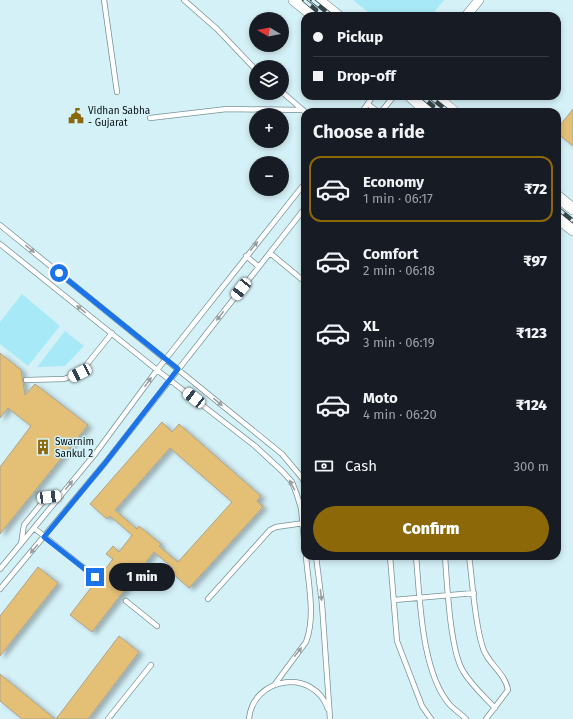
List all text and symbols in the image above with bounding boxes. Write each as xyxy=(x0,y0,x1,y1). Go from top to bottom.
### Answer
north arrow xyxy=(249,12,289,52)
map controls xyxy=(249,12,289,196)
text: Pickup xyxy=(337,28,383,46)
button: layers xyxy=(249,60,289,100)
text: Drop-off xyxy=(337,67,396,85)
place label: Vidhan Sabha - Gujarat xyxy=(88,105,150,129)
public building icon: Vidhan Sabha - Gujarat xyxy=(67,107,85,125)
button: + xyxy=(249,108,289,148)
text: Choose a ride xyxy=(313,121,425,143)
button: − xyxy=(249,156,289,196)
icon: car xyxy=(315,171,351,207)
text: Economy xyxy=(363,173,424,191)
text: ₹72 xyxy=(524,180,547,198)
text: 1 min · 06:17 xyxy=(363,191,433,206)
one-way arrow xyxy=(250,241,258,252)
icon: car xyxy=(315,243,351,279)
one-way arrow xyxy=(25,245,36,254)
text: Comfort xyxy=(363,245,419,263)
text: ₹97 xyxy=(523,252,547,270)
text: 2 min · 06:18 xyxy=(363,263,435,278)
route start xyxy=(50,264,68,282)
car xyxy=(229,276,253,302)
one-way arrow xyxy=(76,305,87,313)
one-way arrow xyxy=(216,310,224,321)
icon: car xyxy=(315,315,351,351)
text: XL xyxy=(363,317,379,335)
text: ₹123 xyxy=(516,324,547,342)
text: 3 min · 06:19 xyxy=(363,335,435,350)
car xyxy=(67,362,93,384)
one-way arrow xyxy=(144,376,152,387)
car xyxy=(181,386,207,410)
icon: car xyxy=(315,387,351,423)
text: Moto xyxy=(363,389,398,407)
text: ₹124 xyxy=(516,396,547,414)
one-way arrow xyxy=(213,397,224,406)
text: 4 min · 06:20 xyxy=(363,407,437,422)
place label: Swarnim Sankul 2 xyxy=(55,436,94,460)
building icon: Swarnim Sankul 2 xyxy=(34,438,52,456)
icon: cash xyxy=(313,455,335,477)
text: Cash xyxy=(345,457,377,475)
text: 300 m xyxy=(513,459,549,474)
one-way arrow xyxy=(289,479,295,491)
one-way arrow xyxy=(65,480,74,491)
car xyxy=(36,490,62,504)
button: Confirm xyxy=(313,506,549,552)
one-way arrow xyxy=(30,543,39,554)
callout: 1 min xyxy=(109,563,175,591)
route end xyxy=(86,568,104,586)
text: 1 min xyxy=(126,569,158,584)
one-way arrow xyxy=(318,589,324,601)
one-way arrow xyxy=(294,647,302,657)

